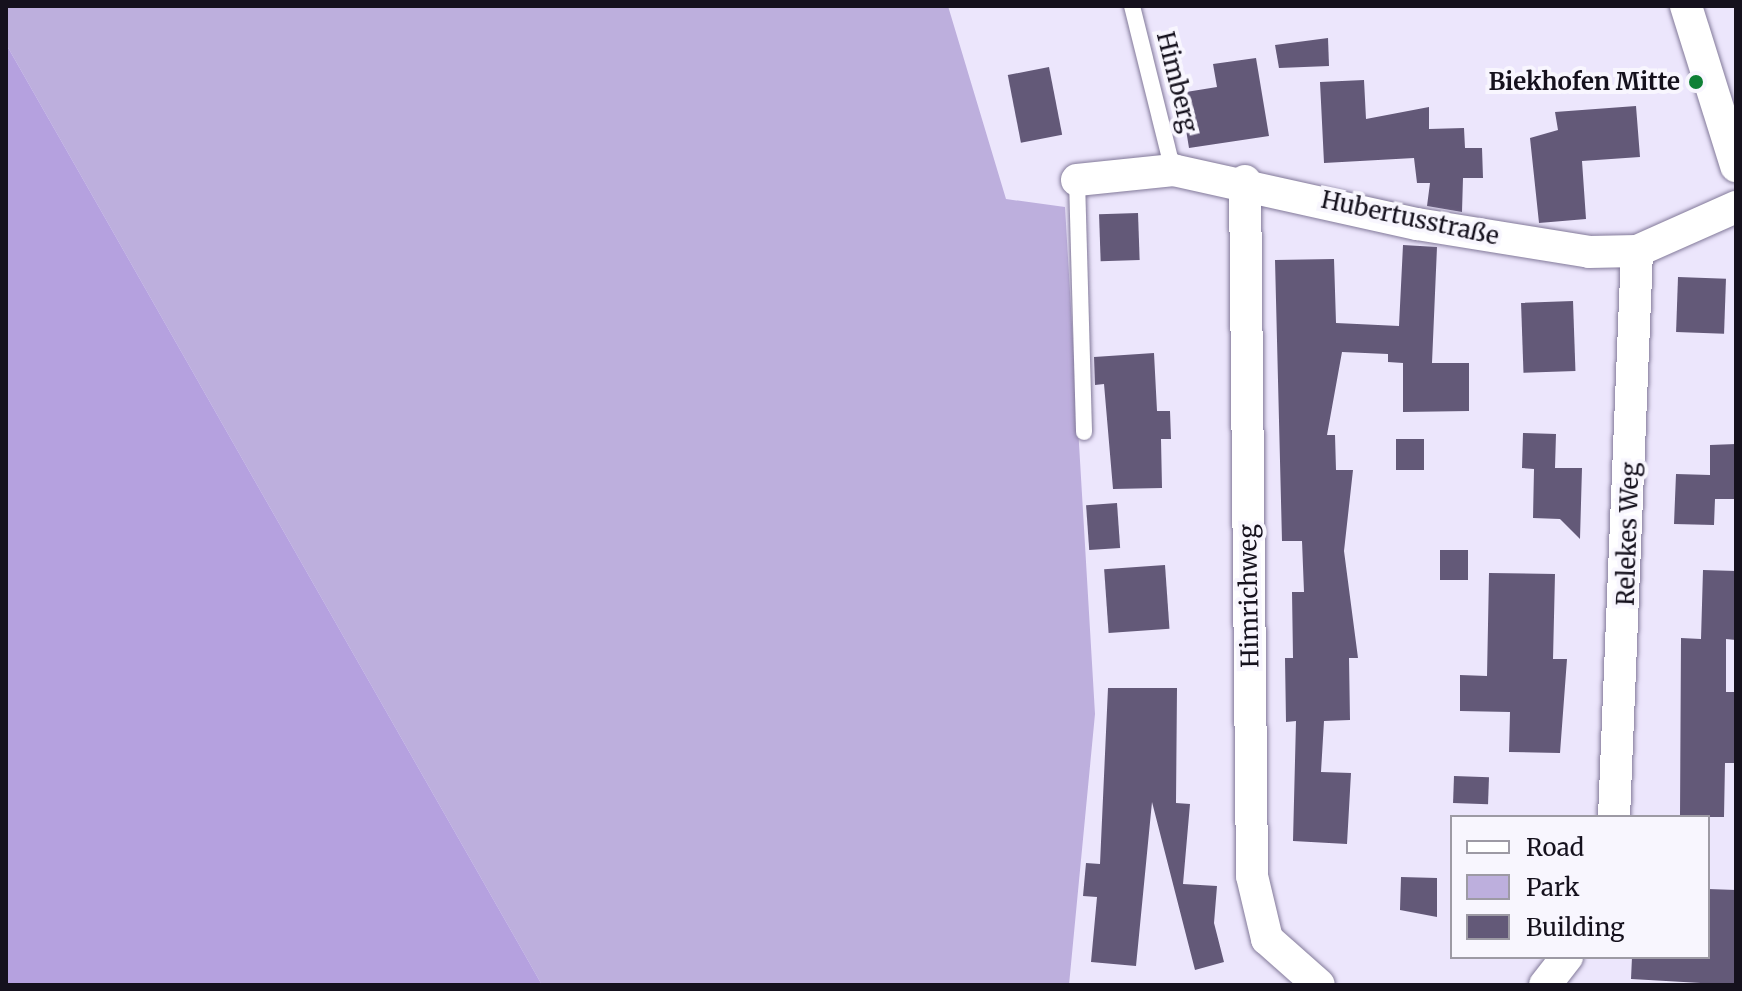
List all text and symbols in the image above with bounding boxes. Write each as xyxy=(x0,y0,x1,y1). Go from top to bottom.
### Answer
street label: Himberg xyxy=(1151,29,1203,135)
place label: Biekhofen Mitte xyxy=(1488,68,1680,96)
marker: Biekhofen Mitte xyxy=(1687,73,1705,91)
street label: Hubertusstraße xyxy=(1318,185,1502,251)
street label: Relekes Weg xyxy=(1611,462,1645,606)
street label: Himrichweg xyxy=(1233,524,1265,668)
legend xyxy=(1450,815,1710,959)
text: Road xyxy=(1526,832,1584,863)
text: Park xyxy=(1526,872,1579,903)
text: Building xyxy=(1526,912,1625,943)

